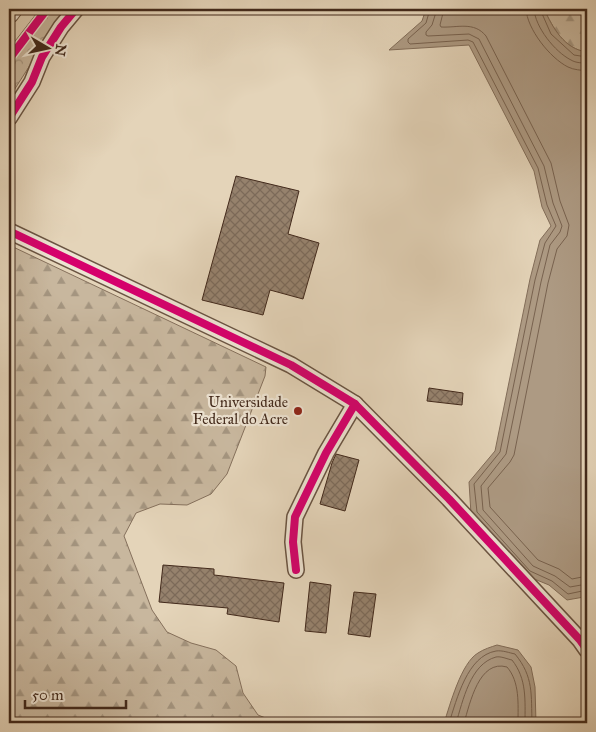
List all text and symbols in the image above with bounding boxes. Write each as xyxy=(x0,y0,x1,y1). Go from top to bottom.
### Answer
north arrow xyxy=(22,22,72,72)
text: N xyxy=(51,43,70,57)
place label: Universidade Federal do Acre xyxy=(193,393,288,428)
marker: Universidade Federal do Acre xyxy=(292,405,304,417)
scale bar xyxy=(25,677,126,709)
text: 50 m xyxy=(32,686,64,704)

